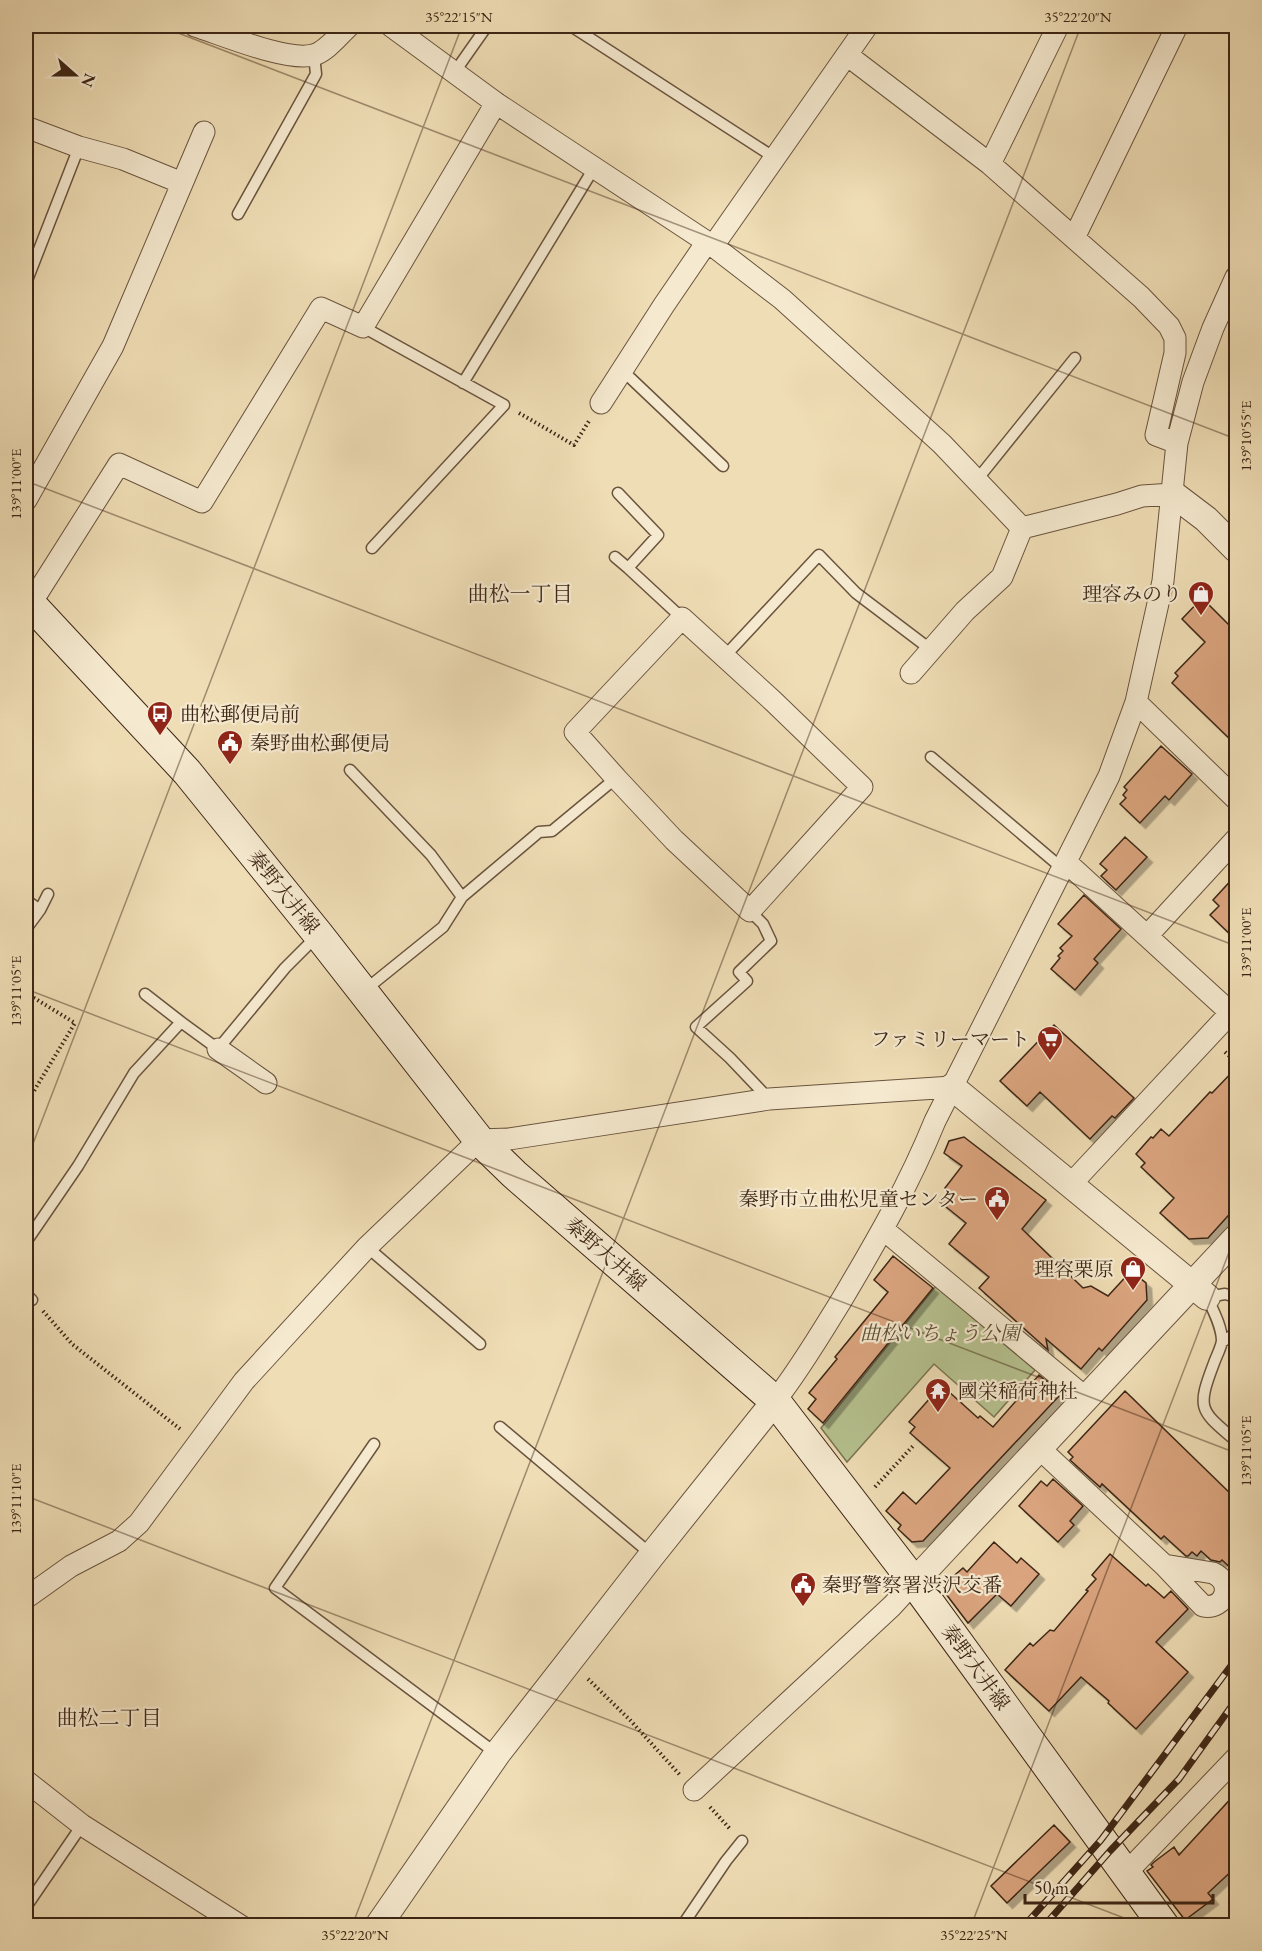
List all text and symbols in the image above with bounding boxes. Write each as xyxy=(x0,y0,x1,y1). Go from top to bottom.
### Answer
text: 35°22'15"N xyxy=(425,7,493,26)
text: 35°22'20"N xyxy=(1044,7,1112,26)
north arrow xyxy=(45,45,105,105)
text: N xyxy=(76,70,101,90)
text: 139°10'55"E xyxy=(1236,400,1255,472)
text: 139°11'00"E xyxy=(6,448,25,520)
shop icon: 理容みのり xyxy=(1186,579,1216,617)
district label: 曲松一丁目 xyxy=(468,580,573,607)
place label: 理容みのり xyxy=(1082,581,1182,607)
bus stop icon: 曲松郵便局前 xyxy=(145,699,175,737)
place label: 曲松郵便局前 xyxy=(180,701,300,727)
public building icon: 秦野曲松郵便局 xyxy=(215,728,245,766)
place label: 秦野曲松郵便局 xyxy=(250,730,390,756)
street label: 秦野大井線 xyxy=(242,845,326,939)
text: 139°11'00"E xyxy=(1236,907,1255,979)
text: 139°11'05"E xyxy=(6,955,25,1027)
supermarket icon: ファミリーマート xyxy=(1035,1024,1065,1062)
place label: ファミリーマート xyxy=(870,1026,1030,1052)
public building icon: 秦野市立曲松児童センター xyxy=(982,1184,1012,1222)
place label: 秦野市立曲松児童センター xyxy=(739,1186,978,1212)
street label: 秦野大井線 xyxy=(560,1211,652,1297)
shop icon: 理容栗原 xyxy=(1118,1254,1148,1292)
place label: 理容栗原 xyxy=(1034,1256,1114,1282)
park label: 曲松いちょう公園 xyxy=(860,1320,1023,1346)
temple icon: 國栄稲荷神社 xyxy=(923,1376,953,1414)
place label: 國栄稲荷神社 xyxy=(958,1378,1078,1404)
text: 139°11'05"E xyxy=(1236,1415,1255,1487)
text: 139°11'10"E xyxy=(6,1463,25,1535)
public building icon: 秦野警察署渋沢交番 xyxy=(788,1570,818,1608)
place label: 秦野警察署渋沢交番 xyxy=(822,1572,1002,1598)
street label: 秦野大井線 xyxy=(936,1619,1016,1715)
district label: 曲松二丁目 xyxy=(57,1704,162,1731)
scale bar xyxy=(1025,1867,1212,1905)
text: 50 m xyxy=(1034,1876,1069,1899)
text: 35°22'20"N xyxy=(321,1925,389,1944)
text: 35°22'25"N xyxy=(940,1925,1008,1944)

